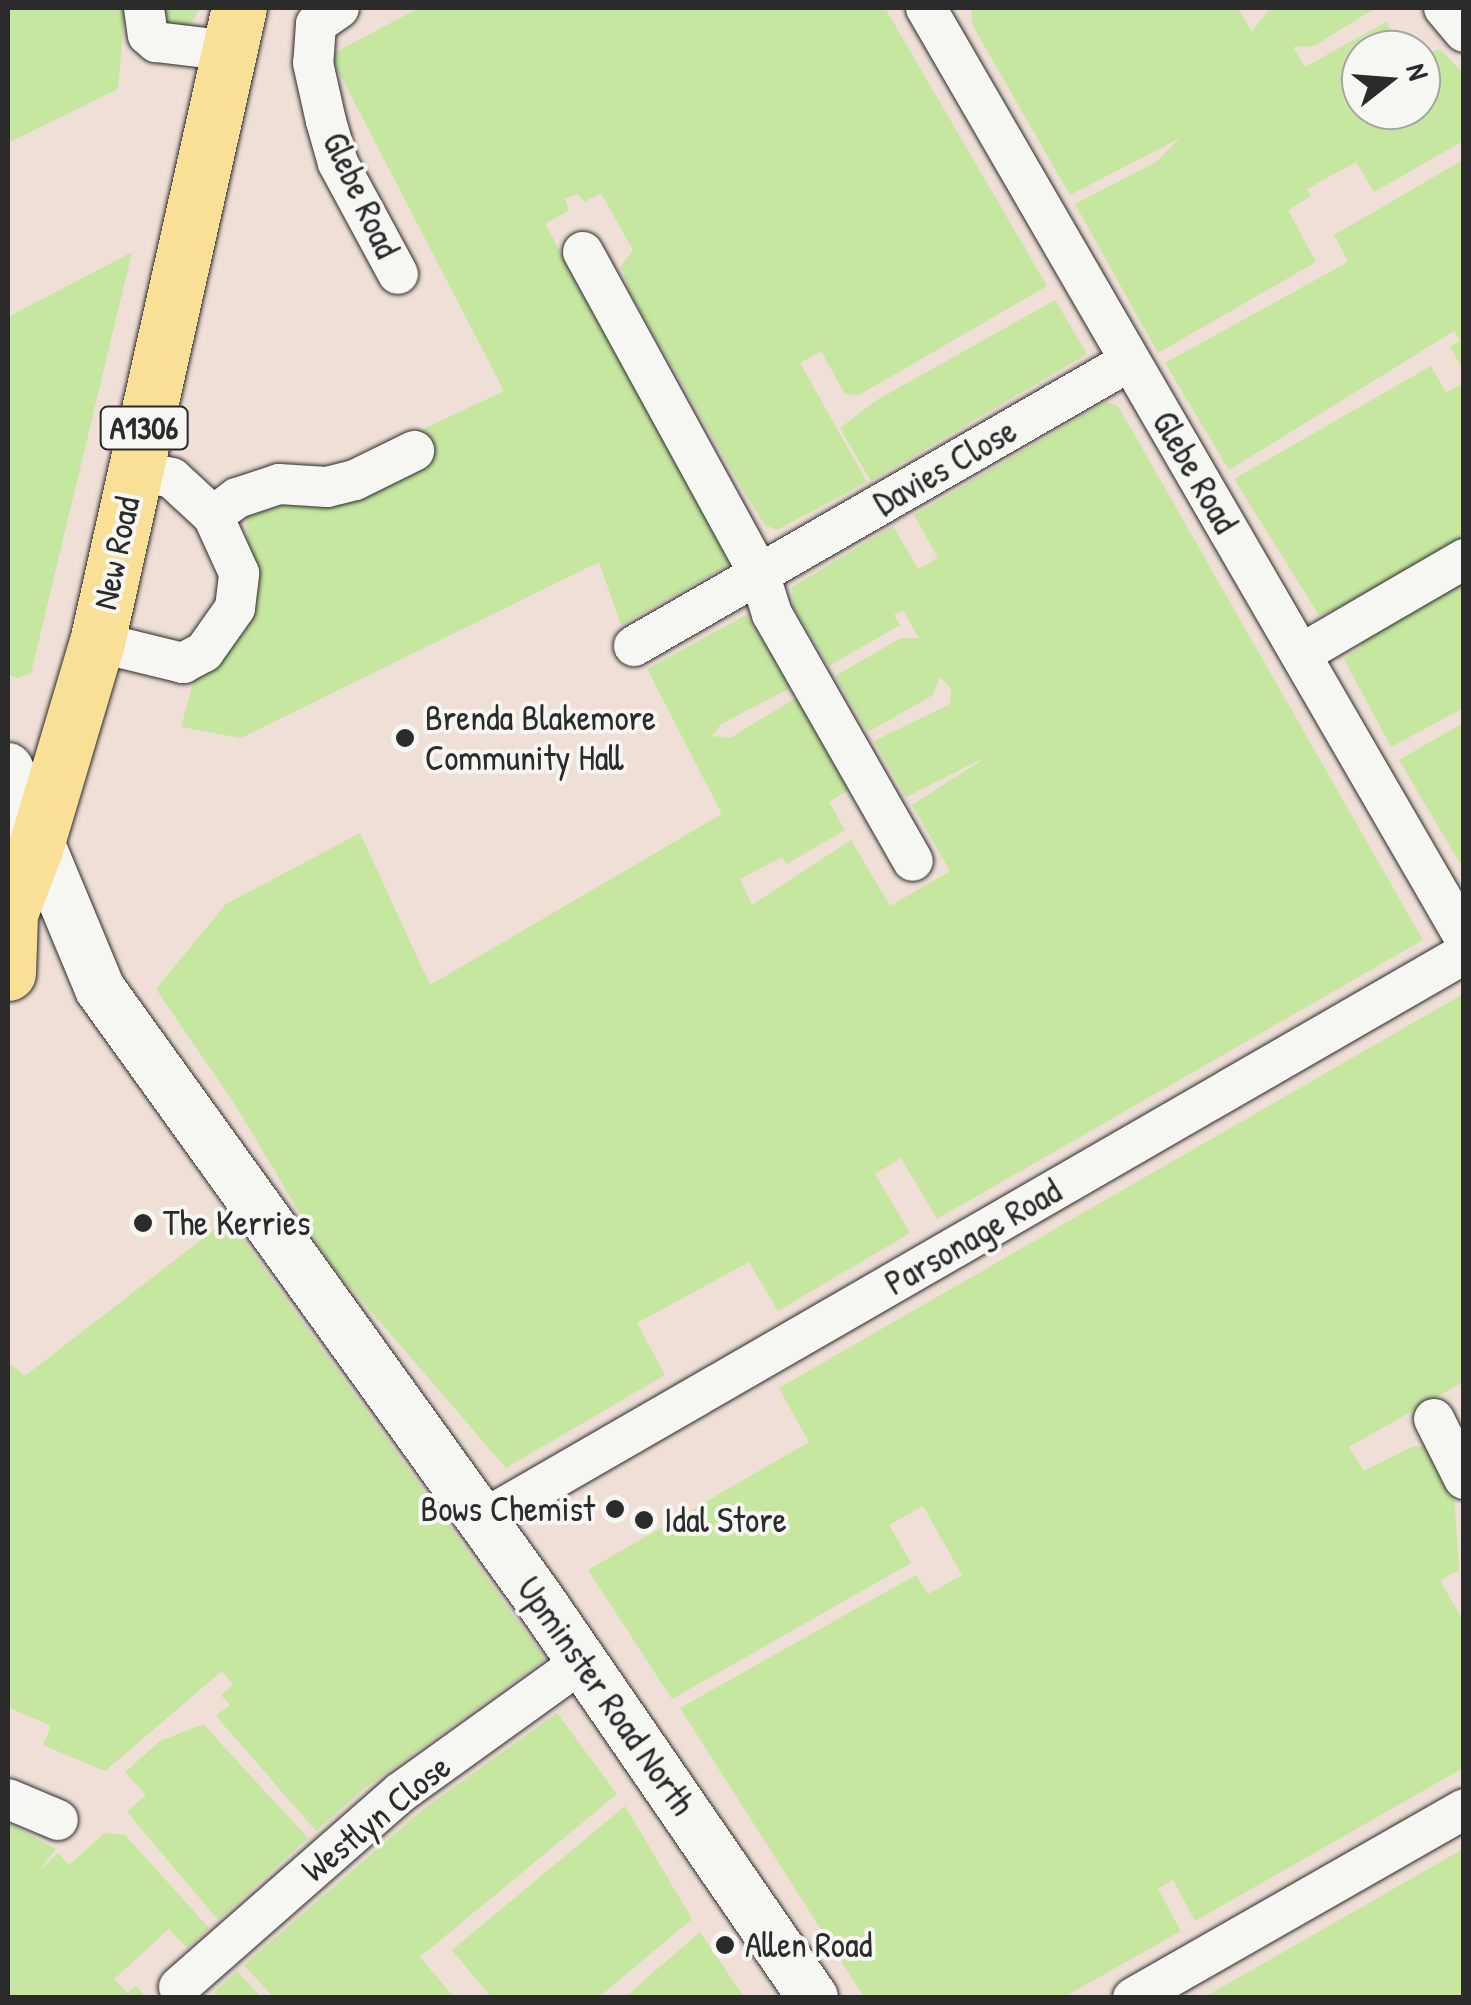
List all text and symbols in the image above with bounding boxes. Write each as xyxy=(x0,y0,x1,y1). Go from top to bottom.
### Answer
north arrow xyxy=(1341,30,1441,130)
text: N xyxy=(1397,59,1438,84)
street label: Glebe Road xyxy=(314,125,408,265)
road number: A1306 xyxy=(99,401,189,455)
street label: Glebe Road xyxy=(1143,404,1247,540)
street label: Davies Close xyxy=(866,409,1024,525)
street label: New Road xyxy=(84,493,148,613)
place label: Brenda Blakemore Community Hall xyxy=(425,697,656,779)
marker: Brenda Blakemore Community Hall xyxy=(394,727,416,749)
street label: Parsonage Road xyxy=(878,1170,1068,1304)
place label: The Kerries xyxy=(163,1202,310,1244)
marker: The Kerries xyxy=(132,1212,154,1234)
place label: Bows Chemist xyxy=(420,1488,595,1530)
marker: Bows Chemist xyxy=(604,1498,626,1520)
place label: Idal Store xyxy=(664,1499,787,1541)
marker: Idal Store xyxy=(633,1509,655,1531)
street label: Upminster Road North xyxy=(508,1569,704,1823)
street label: Westlyn Close xyxy=(293,1745,459,1891)
place label: Allen Road xyxy=(745,1924,872,1966)
marker: Allen Road xyxy=(714,1934,736,1956)

